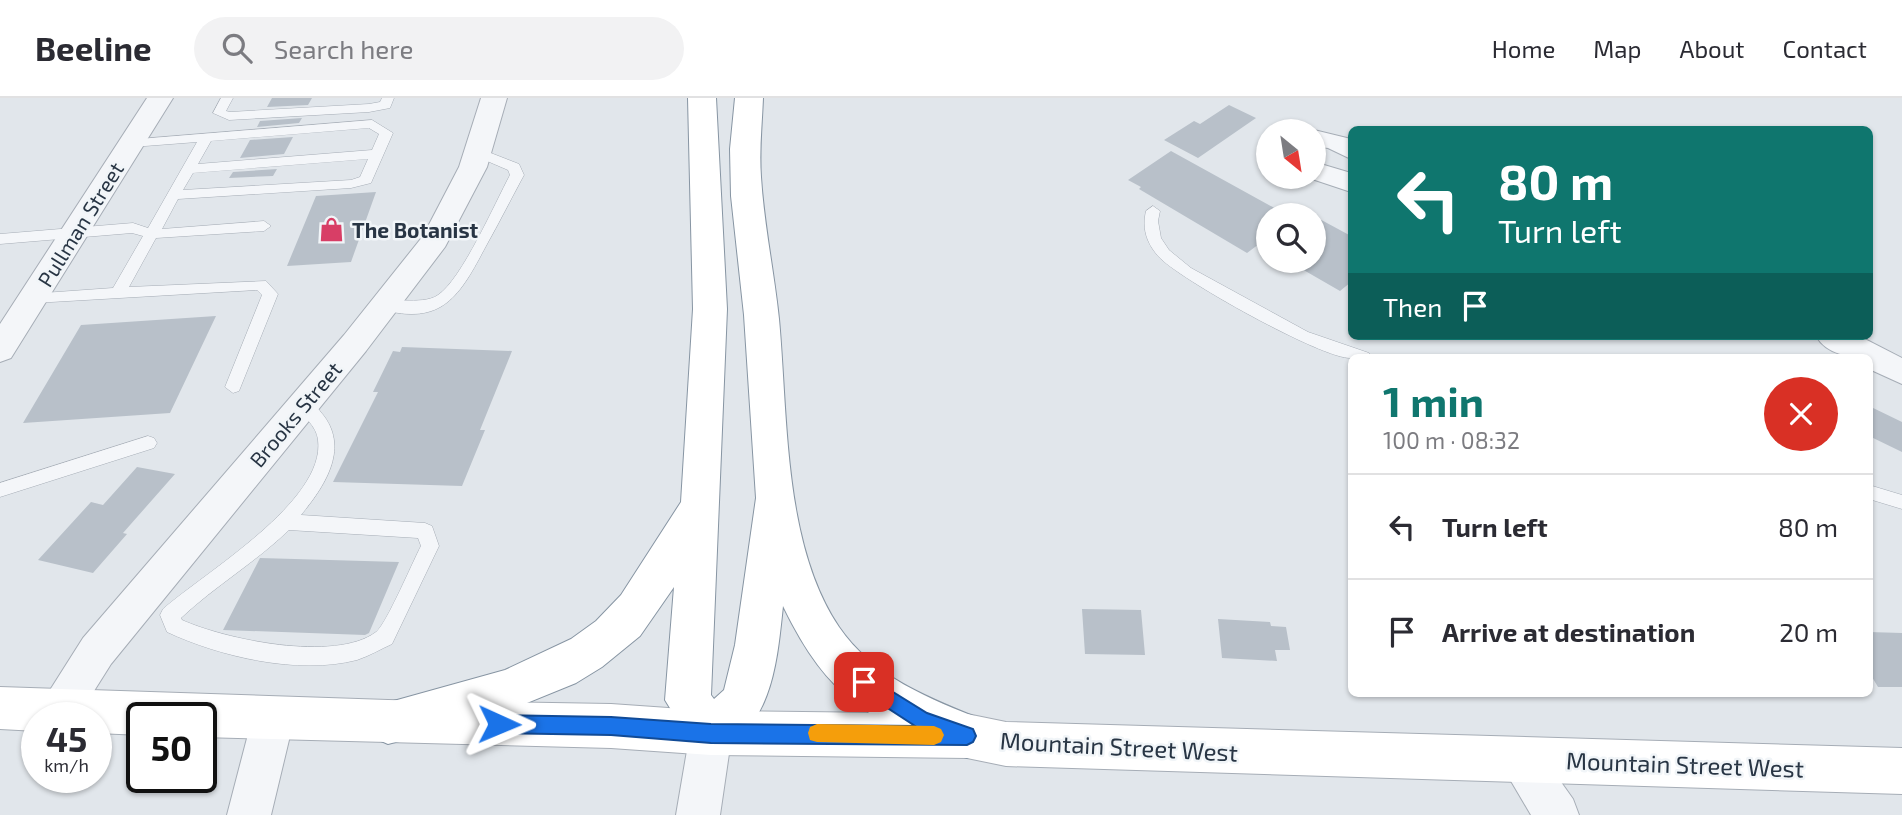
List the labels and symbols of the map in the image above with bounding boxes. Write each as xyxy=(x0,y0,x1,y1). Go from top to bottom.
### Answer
north arrow xyxy=(1256,119,1326,189)
street label: Pullman Street xyxy=(32,157,128,291)
shop icon: The Botanist xyxy=(318,215,346,243)
place label: The Botanist xyxy=(352,217,479,242)
street label: Brooks Street xyxy=(244,356,346,472)
pin xyxy=(834,652,894,712)
position arrow xyxy=(462,687,536,761)
speed limit sign: 50 xyxy=(126,702,217,793)
street label: Mountain Street West xyxy=(999,725,1239,767)
street label: Mountain Street West xyxy=(1565,745,1805,783)

